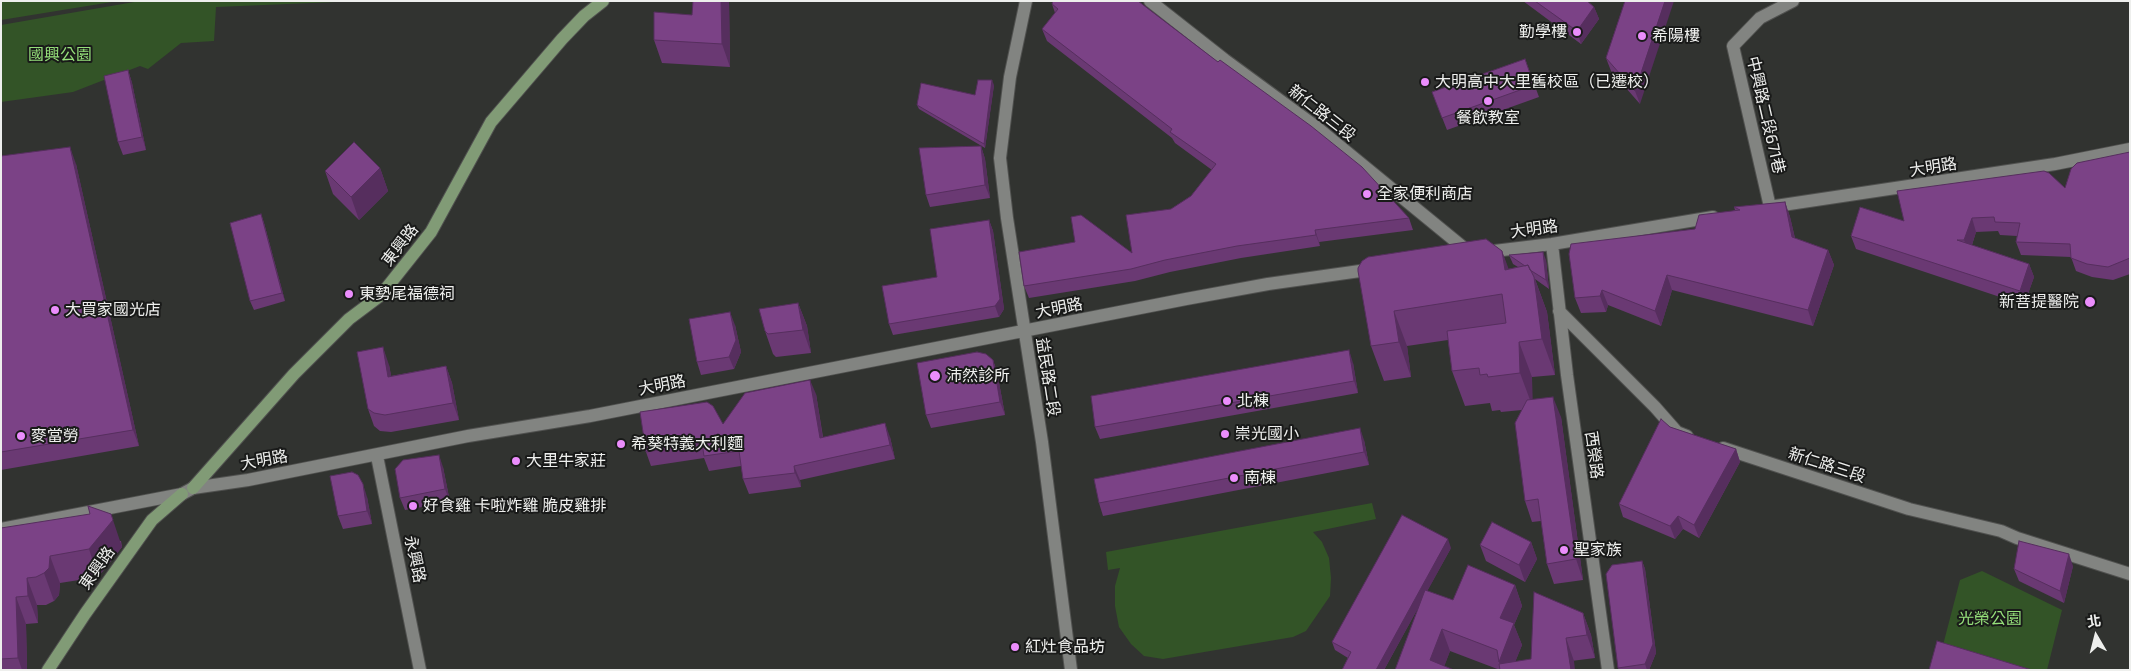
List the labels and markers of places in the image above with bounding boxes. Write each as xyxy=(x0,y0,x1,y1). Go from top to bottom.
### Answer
place label: 勤學樓 xyxy=(1519,22,1567,42)
marker: 勤學樓 xyxy=(1571,26,1583,38)
place label: 希陽樓 xyxy=(1652,26,1700,46)
marker: 希陽樓 xyxy=(1636,30,1648,42)
place label: 大明高中大里舊校區（已遷校） xyxy=(1435,72,1659,92)
marker: 大明高中大里舊校區（已遷校） xyxy=(1419,76,1431,88)
marker: 餐飲教室 xyxy=(1482,95,1494,107)
place label: 餐飲教室 xyxy=(1456,108,1520,128)
place label: 全家便利商店 xyxy=(1377,184,1473,204)
marker: 全家便利商店 xyxy=(1361,188,1373,200)
place label: 東勢尾福德祠 xyxy=(359,284,455,304)
marker: 東勢尾福德祠 xyxy=(343,288,355,300)
place label: 新菩提醫院 xyxy=(1999,292,2079,312)
marker: 新菩提醫院 xyxy=(2083,295,2097,309)
place label: 大買家國光店 xyxy=(65,300,161,320)
marker: 大買家國光店 xyxy=(49,304,61,316)
place label: 沛然診所 xyxy=(946,366,1010,386)
marker: 沛然診所 xyxy=(928,369,942,383)
place label: 北棟 xyxy=(1237,391,1269,411)
marker: 北棟 xyxy=(1221,395,1233,407)
place label: 崇光國小 xyxy=(1235,424,1299,444)
place label: 麥當勞 xyxy=(31,426,79,446)
marker: 崇光國小 xyxy=(1219,428,1231,440)
marker: 麥當勞 xyxy=(15,430,27,442)
place label: 希葵特義大利麵 xyxy=(631,434,743,454)
marker: 希葵特義大利麵 xyxy=(615,438,627,450)
place label: 大里牛家莊 xyxy=(526,451,606,471)
marker: 大里牛家莊 xyxy=(510,455,522,467)
place label: 南棟 xyxy=(1244,468,1276,488)
marker: 南棟 xyxy=(1228,472,1240,484)
place label: 好食雞 卡啦炸雞 脆皮雞排 xyxy=(423,496,606,516)
marker: 好食雞 卡啦炸雞 脆皮雞排 xyxy=(407,500,419,512)
place label: 聖家族 xyxy=(1574,540,1622,560)
marker: 聖家族 xyxy=(1558,544,1570,556)
place label: 紅灶食品坊 xyxy=(1025,637,1105,657)
marker: 紅灶食品坊 xyxy=(1009,641,1021,653)

